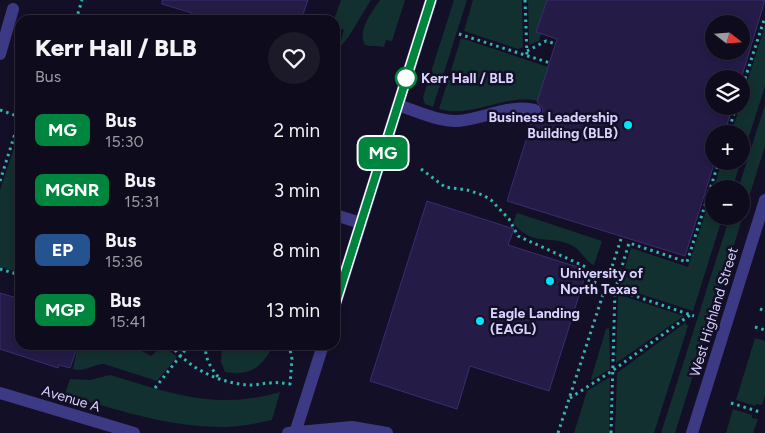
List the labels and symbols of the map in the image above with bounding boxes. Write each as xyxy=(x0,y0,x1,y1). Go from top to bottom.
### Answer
north arrow xyxy=(705,15,750,60)
marker: Kerr Hall / BLB xyxy=(395,67,417,89)
place label: Kerr Hall / BLB xyxy=(421,70,514,87)
place label: Business Leadership Building (BLB) xyxy=(489,109,618,142)
marker: Business Leadership Building (BLB) xyxy=(622,119,634,131)
line badge: MG xyxy=(360,137,406,169)
street label: West Highland Street xyxy=(686,245,742,379)
place label: University of North Texas xyxy=(560,265,643,298)
marker: University of North Texas xyxy=(544,275,556,287)
place label: Eagle Landing (EAGL) xyxy=(490,305,580,338)
marker: Eagle Landing (EAGL) xyxy=(474,315,486,327)
street label: Avenue A xyxy=(40,382,103,416)

